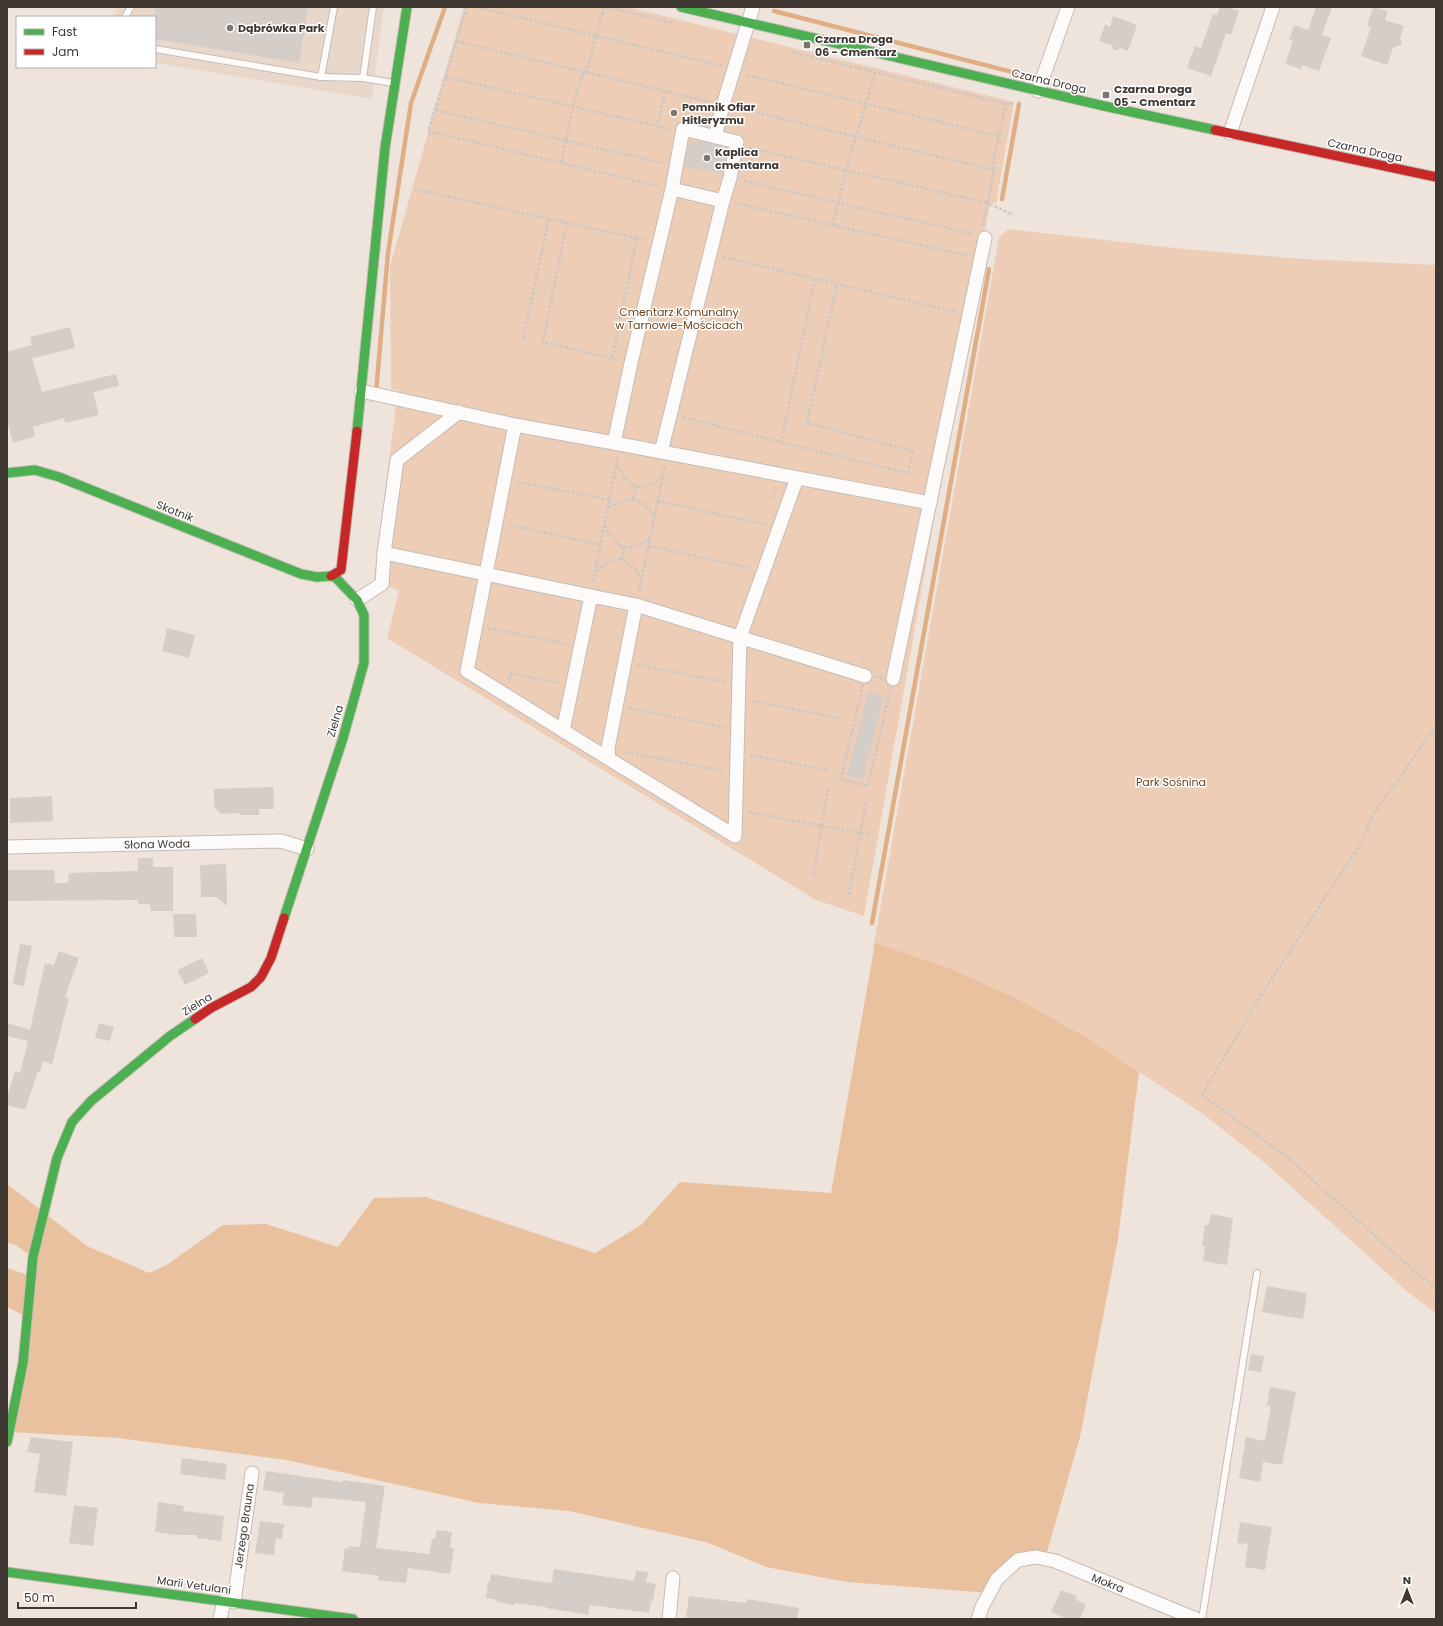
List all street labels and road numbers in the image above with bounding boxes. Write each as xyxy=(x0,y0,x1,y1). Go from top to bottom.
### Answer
street label: Czarna Droga xyxy=(1010,65,1088,97)
street label: Czarna Droga xyxy=(1326,134,1404,166)
street label: Skotnik xyxy=(154,496,196,526)
street label: Zielna xyxy=(323,703,347,739)
street label: Słona Woda xyxy=(124,835,190,853)
street label: Zielna xyxy=(179,989,215,1019)
street label: Jerzego Brauna xyxy=(230,1482,258,1570)
street label: Mokra xyxy=(1089,1569,1127,1597)
street label: Marii Vetulani xyxy=(156,1572,232,1598)

